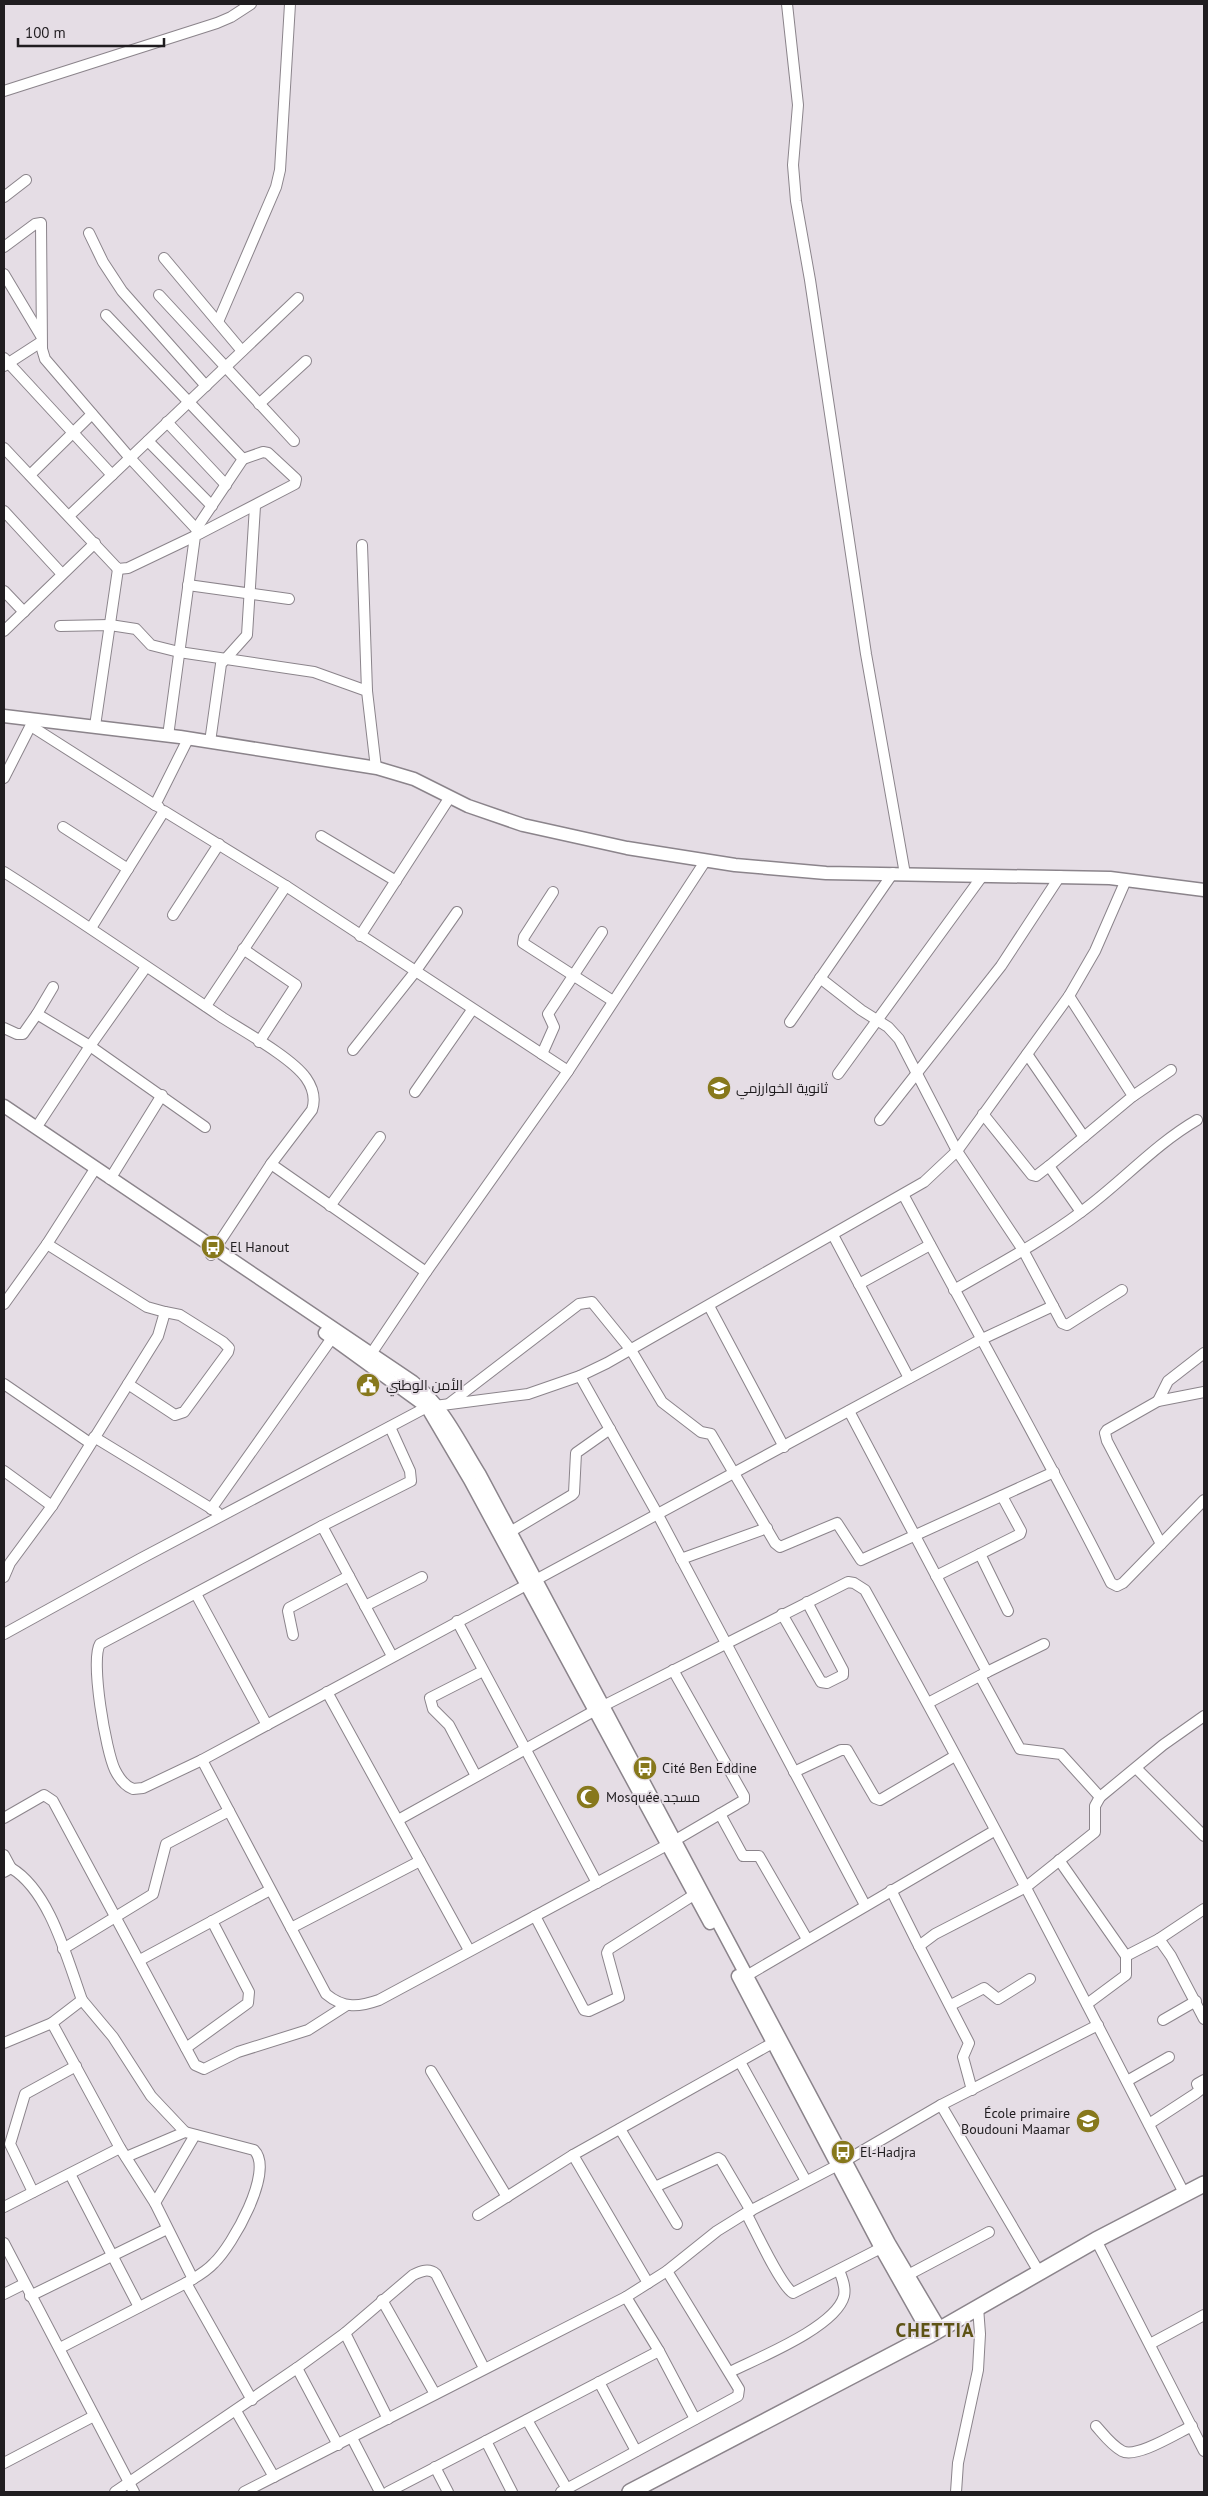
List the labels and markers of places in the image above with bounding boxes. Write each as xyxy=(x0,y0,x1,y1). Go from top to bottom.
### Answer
school or university icon: ثانوية الخوارزمي xyxy=(706,1075,732,1101)
place label: ثانوية الخوارزمي xyxy=(736,1079,828,1100)
bus stop icon: El Hanout xyxy=(200,1234,226,1260)
place label: El Hanout xyxy=(230,1238,289,1256)
public building icon: الأمن الوطني xyxy=(355,1372,381,1398)
place label: الأمن الوطني xyxy=(386,1376,463,1397)
bus stop icon: Cité Ben Eddine xyxy=(632,1755,658,1781)
place label: Cité Ben Eddine xyxy=(662,1759,757,1777)
mosque icon: Mosquée مسجد xyxy=(575,1784,601,1810)
place label: Mosquée مسجد xyxy=(606,1788,700,1806)
place label: École primaire Boudouni Maamar xyxy=(961,2104,1070,2138)
school or university icon: École primaire Boudouni Maamar xyxy=(1075,2108,1101,2134)
bus stop icon: El-Hadjra xyxy=(830,2139,856,2165)
place label: El-Hadjra xyxy=(860,2143,916,2161)

